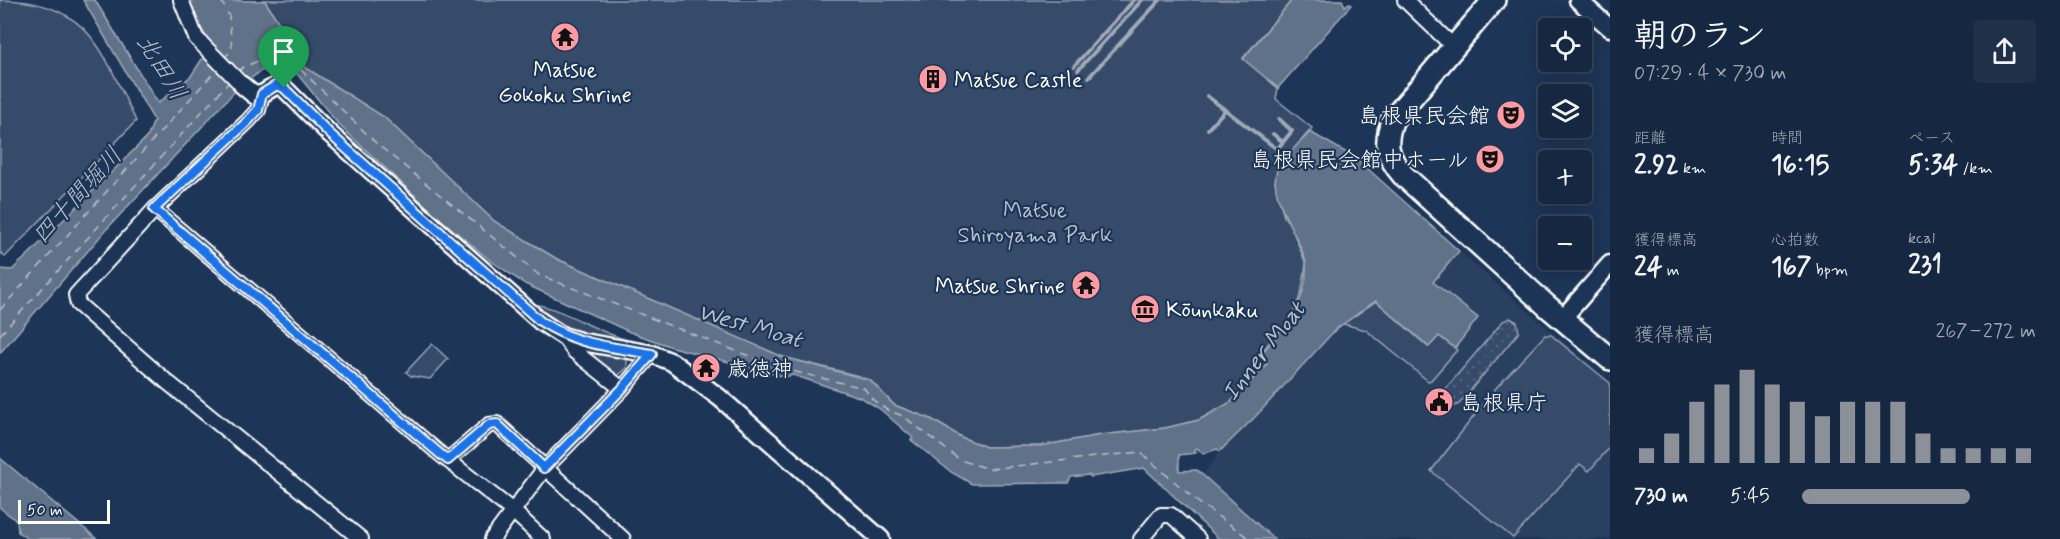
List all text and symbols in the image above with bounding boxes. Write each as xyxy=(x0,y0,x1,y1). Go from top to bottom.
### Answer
text: 朝のラン xyxy=(1634,15,1766,59)
map controls xyxy=(1538,18,1592,270)
button: locate xyxy=(1538,18,1592,72)
button: share xyxy=(1973,20,2036,83)
temple icon: Matsue Gokoku Shrine xyxy=(549,21,581,53)
pin xyxy=(258,26,309,88)
water label: 北田川 xyxy=(129,29,193,107)
icon: arrive xyxy=(267,35,300,68)
place label: Matsue Gokoku Shrine xyxy=(498,57,632,110)
text: 07:29 · 4 × 730 m xyxy=(1634,60,1786,87)
building icon: Matsue Castle xyxy=(917,63,949,95)
place label: Matsue Castle xyxy=(954,67,1083,95)
button: layers xyxy=(1538,84,1592,138)
theatre icon: 島根県民会館 xyxy=(1495,99,1527,131)
place label: 島根県民会館 xyxy=(1358,103,1490,131)
text: 距離 xyxy=(1634,128,1666,149)
text: 時間 xyxy=(1771,128,1803,149)
text: ペース xyxy=(1908,128,1955,149)
water label: 四十間堀川 xyxy=(26,141,130,251)
theatre icon: 島根県民会館中ホール xyxy=(1474,143,1506,175)
place label: 島根県民会館中ホール xyxy=(1250,147,1469,175)
text: 2.92 xyxy=(1634,149,1679,183)
text: 16:15 xyxy=(1771,149,1829,183)
text: 5:34 xyxy=(1908,149,1958,183)
button: + xyxy=(1538,150,1592,204)
text: km xyxy=(1679,158,1706,179)
text: /km xyxy=(1958,158,1993,179)
park label: Matsue Shiroyama Park xyxy=(958,197,1112,250)
button: − xyxy=(1538,216,1592,270)
text: kcal xyxy=(1908,228,1935,249)
text: 獲得標高 xyxy=(1634,230,1698,251)
text: 心拍数 xyxy=(1771,230,1819,251)
text: 231 xyxy=(1908,249,1942,283)
text: 24 xyxy=(1634,251,1663,285)
text: 167 xyxy=(1771,251,1812,285)
text: m xyxy=(1663,260,1680,281)
text: bpm xyxy=(1812,260,1848,281)
temple icon: Matsue Shrine xyxy=(1070,269,1102,301)
place label: Matsue Shrine xyxy=(935,273,1065,301)
museum icon: Kōunkaku xyxy=(1129,293,1161,325)
water label: Inner Moat xyxy=(1216,295,1314,408)
water label: West Moat xyxy=(694,297,807,357)
place label: Kōunkaku xyxy=(1166,297,1259,325)
text: 267–272 m xyxy=(1935,318,2036,345)
text: 獲得標高 xyxy=(1634,322,1714,349)
temple icon: 歳徳神 xyxy=(690,352,722,384)
place label: 歳徳神 xyxy=(727,356,793,384)
public building icon: 島根県庁 xyxy=(1423,386,1455,418)
place label: 島根県庁 xyxy=(1460,390,1548,418)
text: 730 m xyxy=(1634,483,1688,510)
text: 5:45 xyxy=(1730,483,1770,510)
scale bar xyxy=(18,497,110,524)
text: 50 m xyxy=(27,500,63,521)

